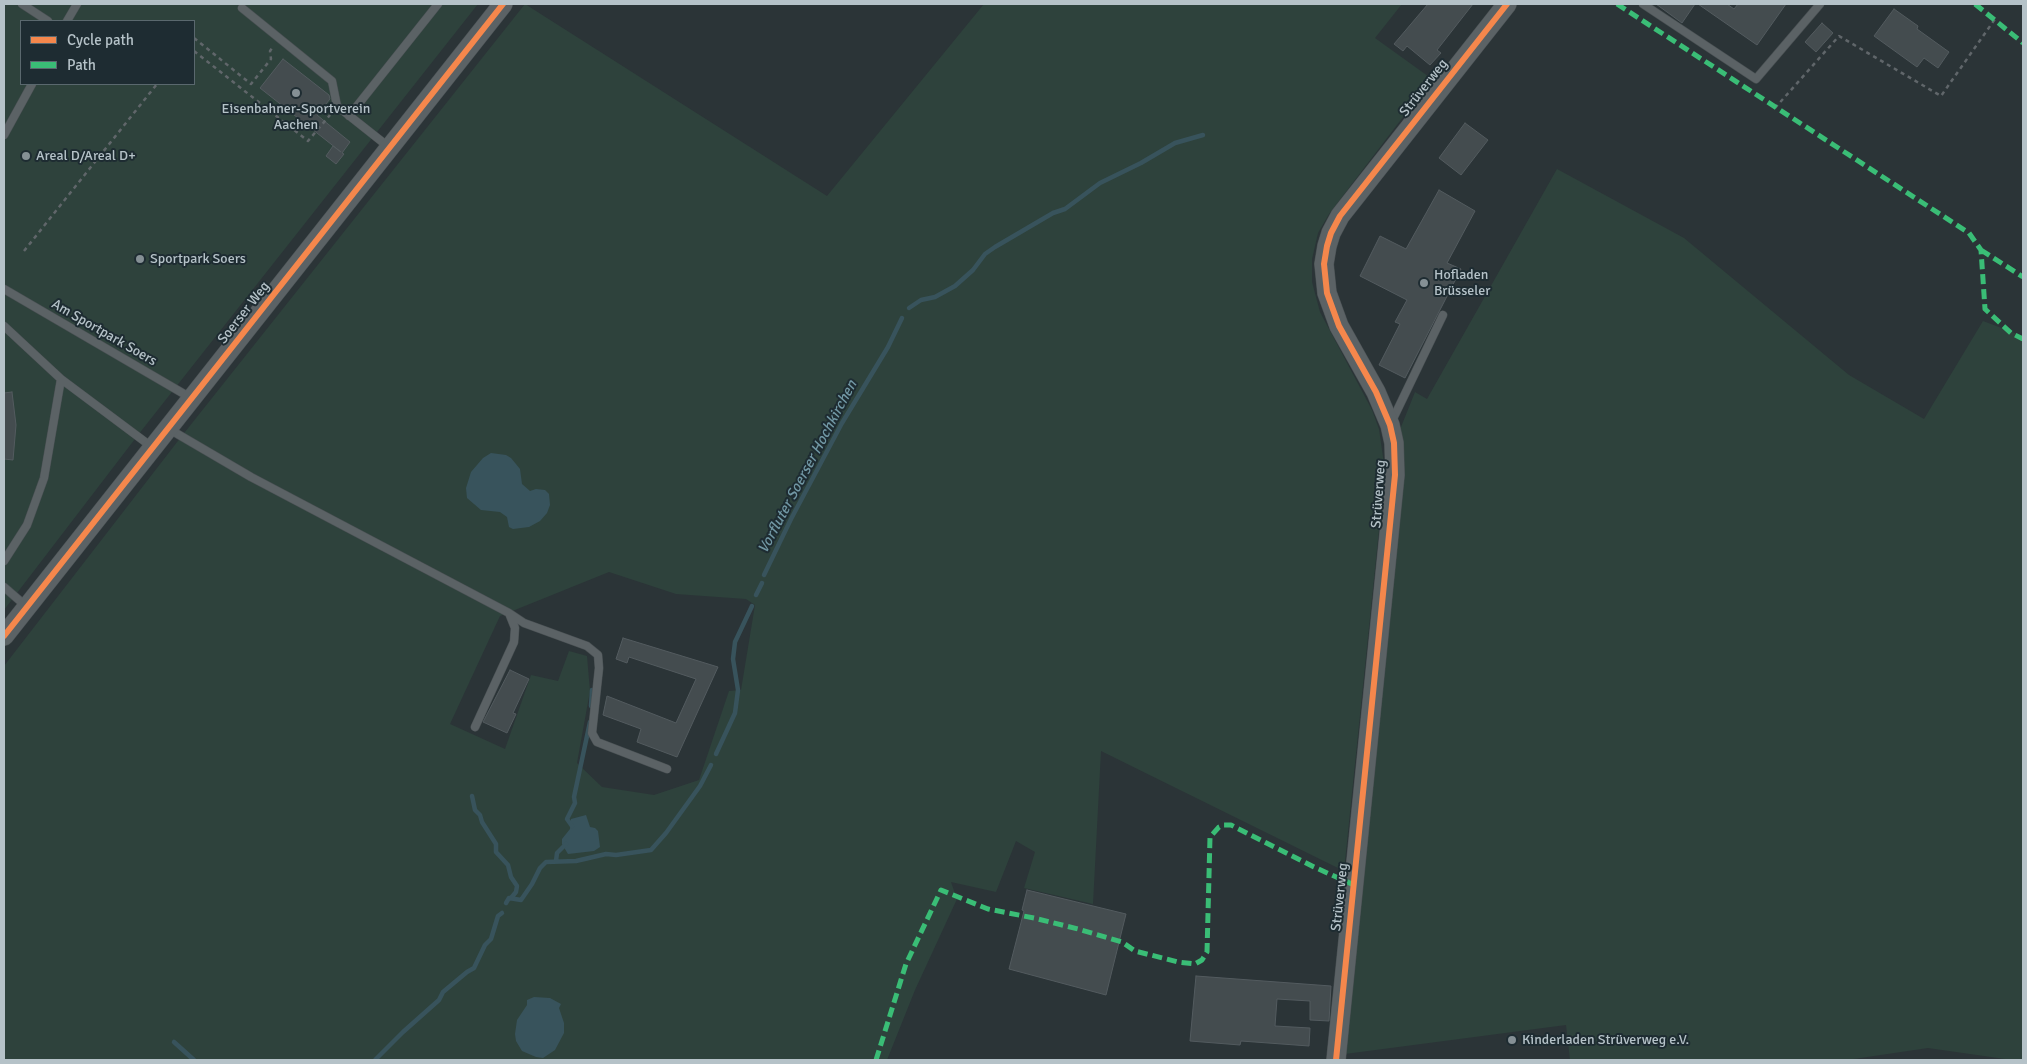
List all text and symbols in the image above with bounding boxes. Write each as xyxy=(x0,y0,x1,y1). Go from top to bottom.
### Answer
legend xyxy=(20,20,195,85)
text: Cycle path xyxy=(67,31,134,49)
text: Path xyxy=(67,56,96,74)
street label: Strüverweg xyxy=(1396,56,1452,120)
marker: Eisenbahner-Sportverein Aachen xyxy=(290,87,302,99)
place label: Eisenbahner-Sportverein Aachen xyxy=(222,101,370,134)
place label: Areal D/Areal D+ xyxy=(36,148,136,164)
marker: Areal D/Areal D+ xyxy=(20,150,32,162)
place label: Sportpark Soers xyxy=(150,251,246,267)
marker: Sportpark Soers xyxy=(134,253,146,265)
place label: Hofladen Brüsseler xyxy=(1434,267,1490,300)
marker: Hofladen Brüsseler xyxy=(1418,277,1430,289)
street label: Soerser Weg xyxy=(215,279,273,347)
street label: Am Sportpark Soers xyxy=(48,296,160,370)
water label: Vorfluter Soerser Hochkirchen xyxy=(755,377,861,557)
street label: Strüverweg xyxy=(1368,459,1390,529)
street label: Strüverweg xyxy=(1328,862,1352,932)
place label: Kinderladen Strüverweg e.V. xyxy=(1522,1032,1689,1048)
marker: Kinderladen Strüverweg e.V. xyxy=(1506,1034,1518,1046)

